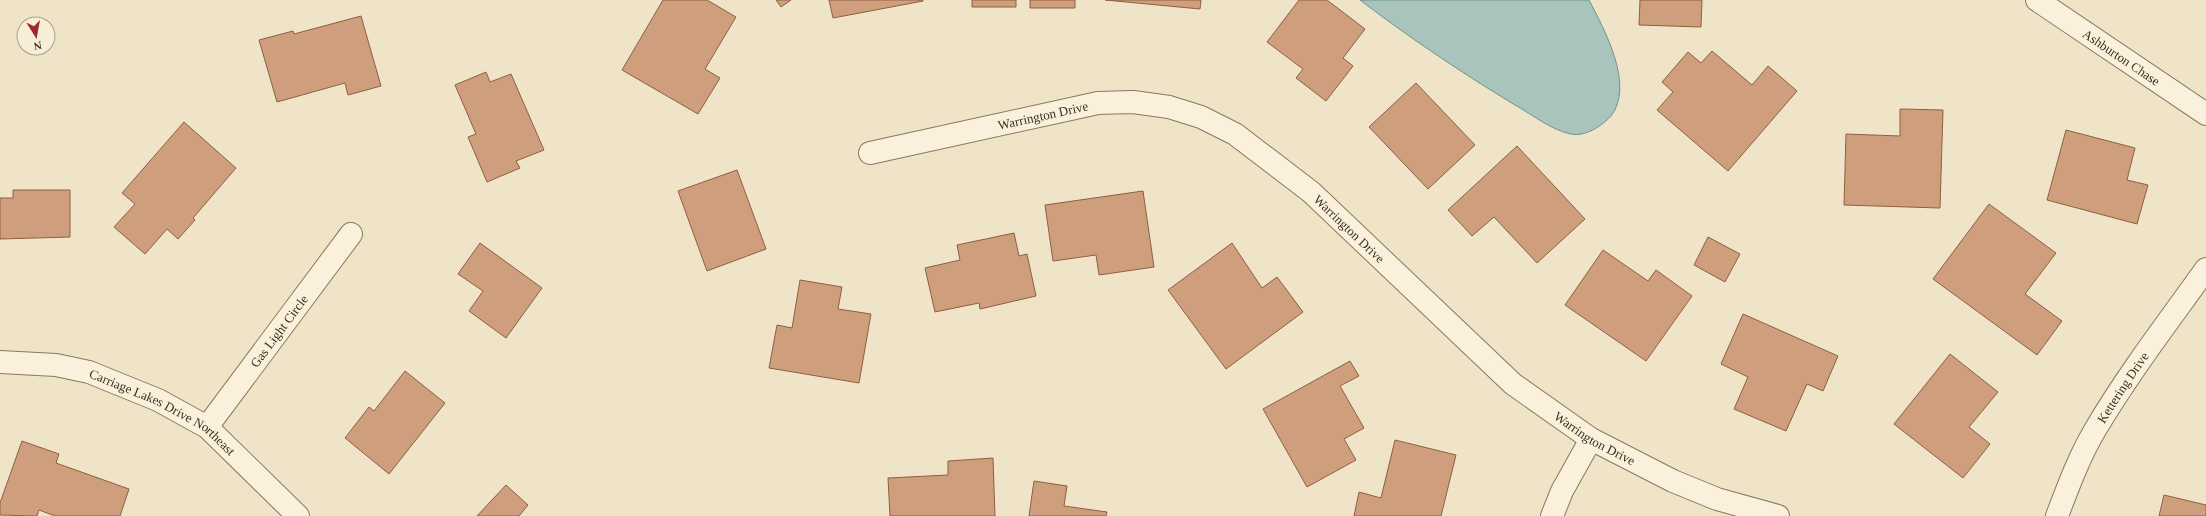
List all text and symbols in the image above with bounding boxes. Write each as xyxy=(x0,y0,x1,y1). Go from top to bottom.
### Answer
north arrow xyxy=(16,16,56,56)
street label: Ashburton Chase xyxy=(2080,26,2163,89)
text: N xyxy=(33,39,43,52)
street label: Warrington Drive xyxy=(996,98,1090,132)
street label: Warrington Drive xyxy=(1311,191,1388,266)
street label: Gas Light Circle xyxy=(247,291,311,370)
street label: Kettering Drive xyxy=(2094,349,2152,425)
street label: Carriage Lakes Drive Northeast xyxy=(87,366,239,458)
street label: Warrington Drive xyxy=(1552,408,1638,468)

